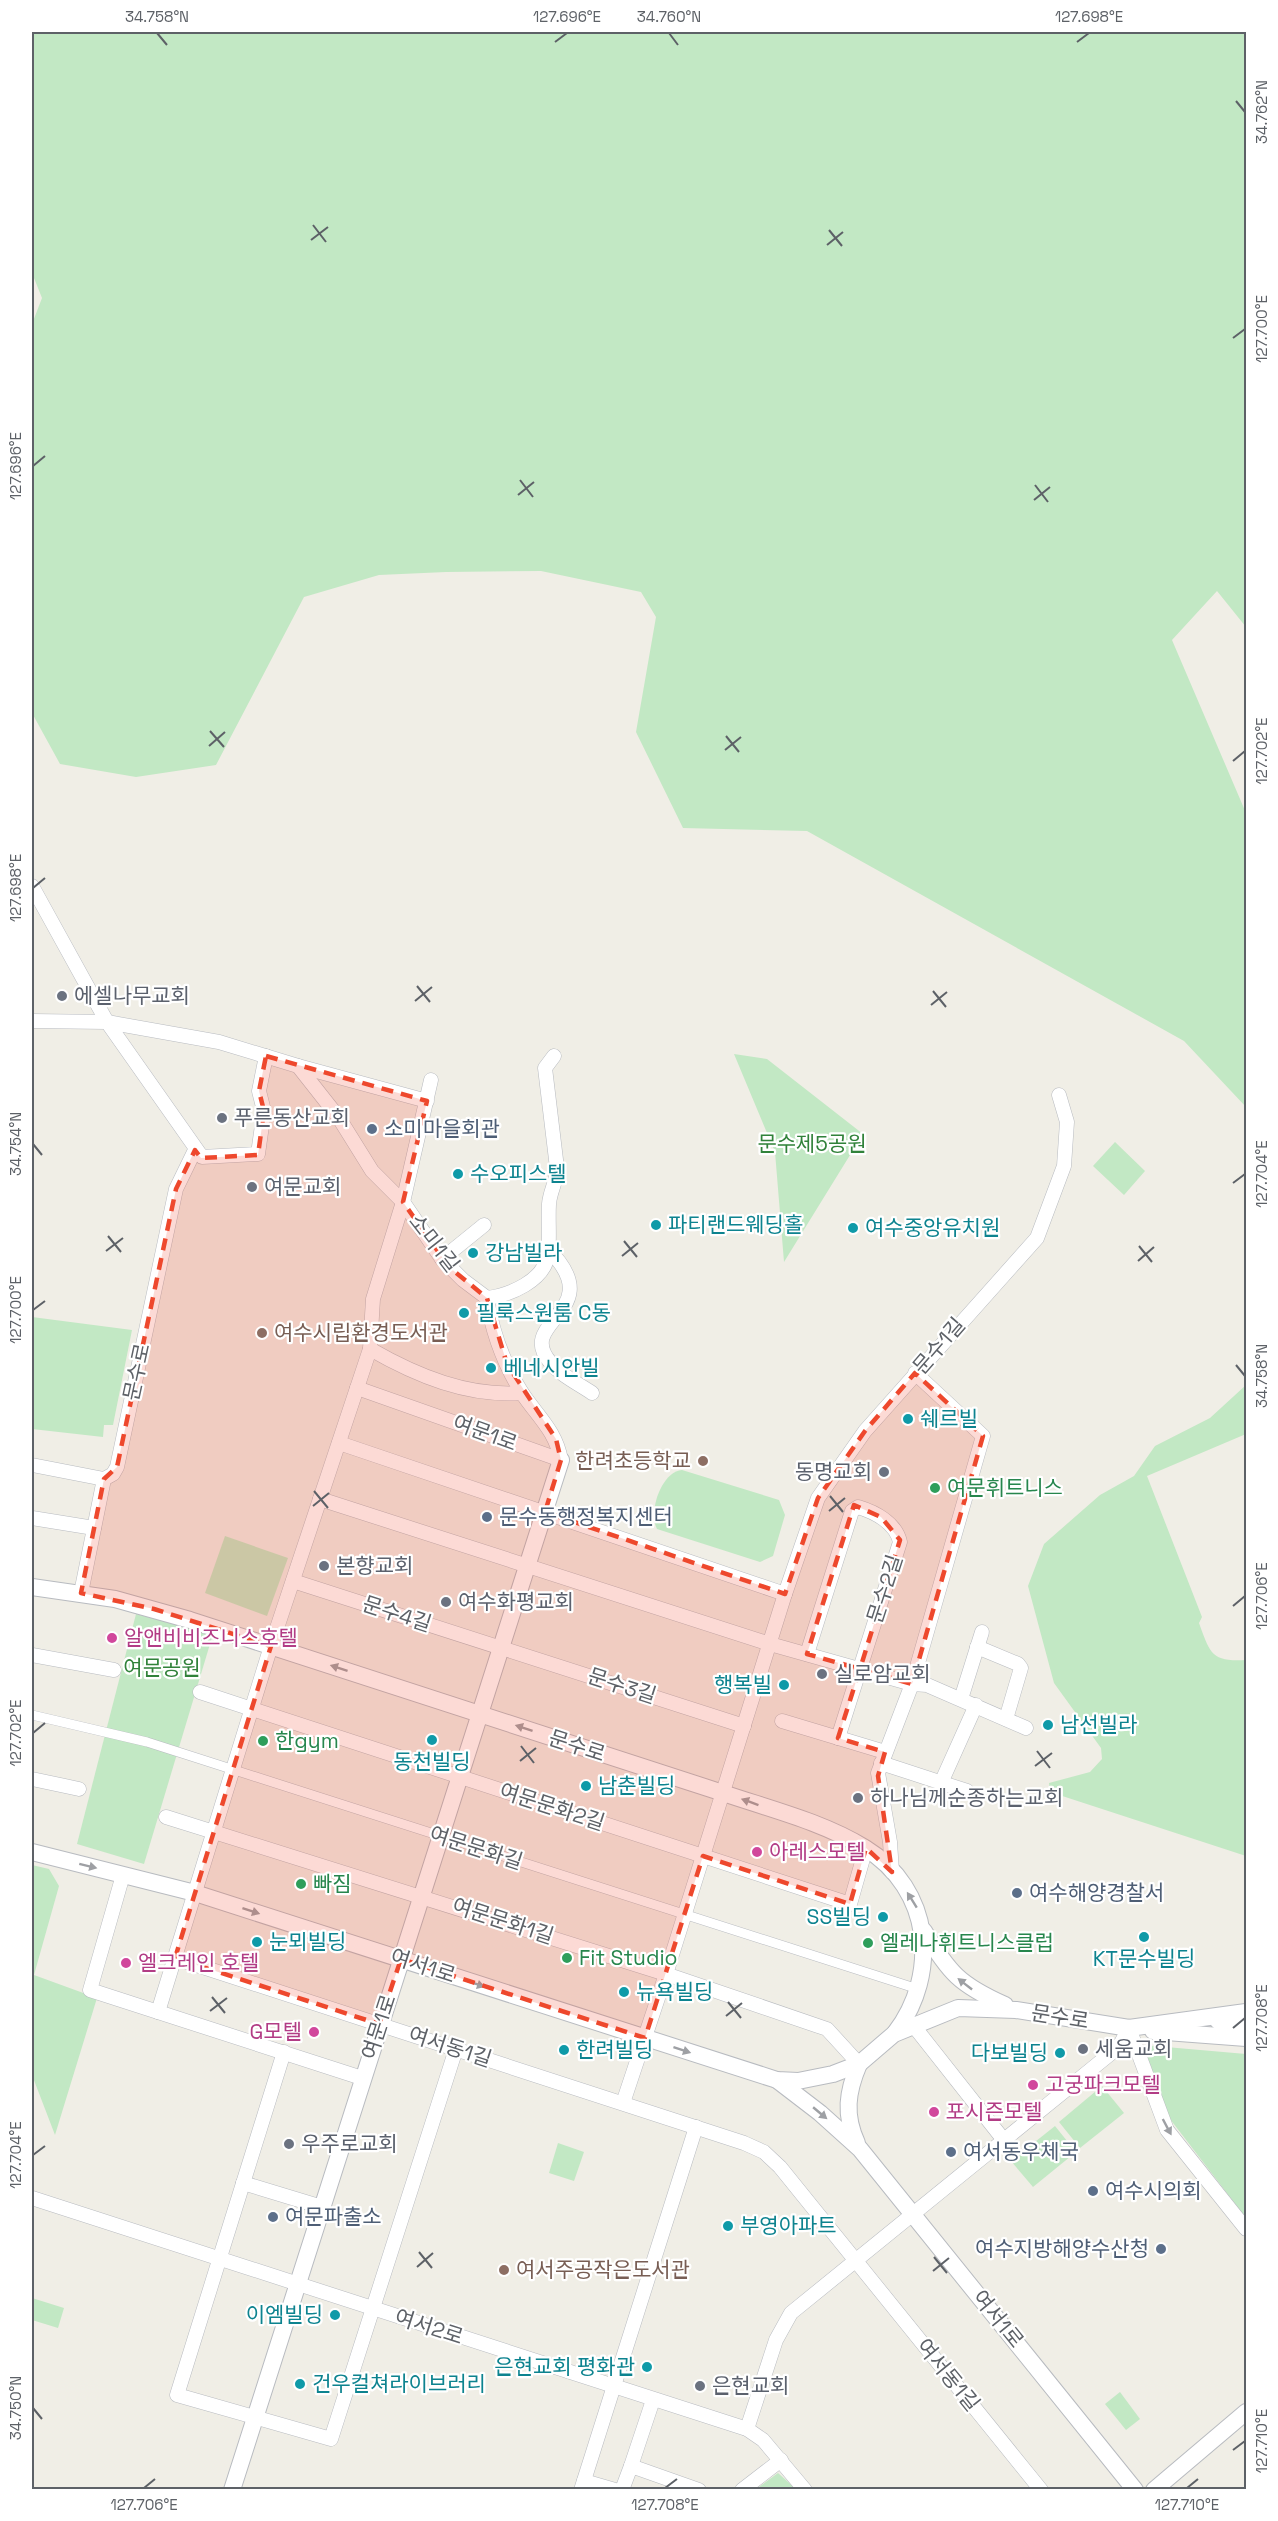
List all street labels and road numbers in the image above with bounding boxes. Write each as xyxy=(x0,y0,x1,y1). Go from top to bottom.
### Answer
street label: 소미1길 xyxy=(403,1208,466,1277)
street label: 문수1길 xyxy=(907,1312,971,1380)
street label: 문수로 xyxy=(117,1341,156,1403)
street label: 여문1로 xyxy=(449,1408,521,1457)
street label: 문수2길 xyxy=(861,1551,908,1627)
street label: 문수4길 xyxy=(359,1590,435,1637)
street label: 문수3길 xyxy=(584,1662,660,1709)
street label: 문수로 xyxy=(545,1724,609,1767)
street label: 여문문화2길 xyxy=(496,1777,608,1836)
street label: 여문문화길 xyxy=(426,1820,526,1875)
street label: 여문문화1길 xyxy=(449,1891,557,1950)
street label: 여서1로 xyxy=(387,1942,459,1989)
street label: 여문1로 xyxy=(355,1991,402,2063)
street label: 문수로 xyxy=(1029,1999,1091,2034)
street label: 여서동1길 xyxy=(405,2020,495,2073)
street label: 여서1로 xyxy=(967,2284,1030,2353)
street label: 여서2로 xyxy=(391,2303,467,2350)
street label: 여서동1길 xyxy=(911,2333,986,2417)

